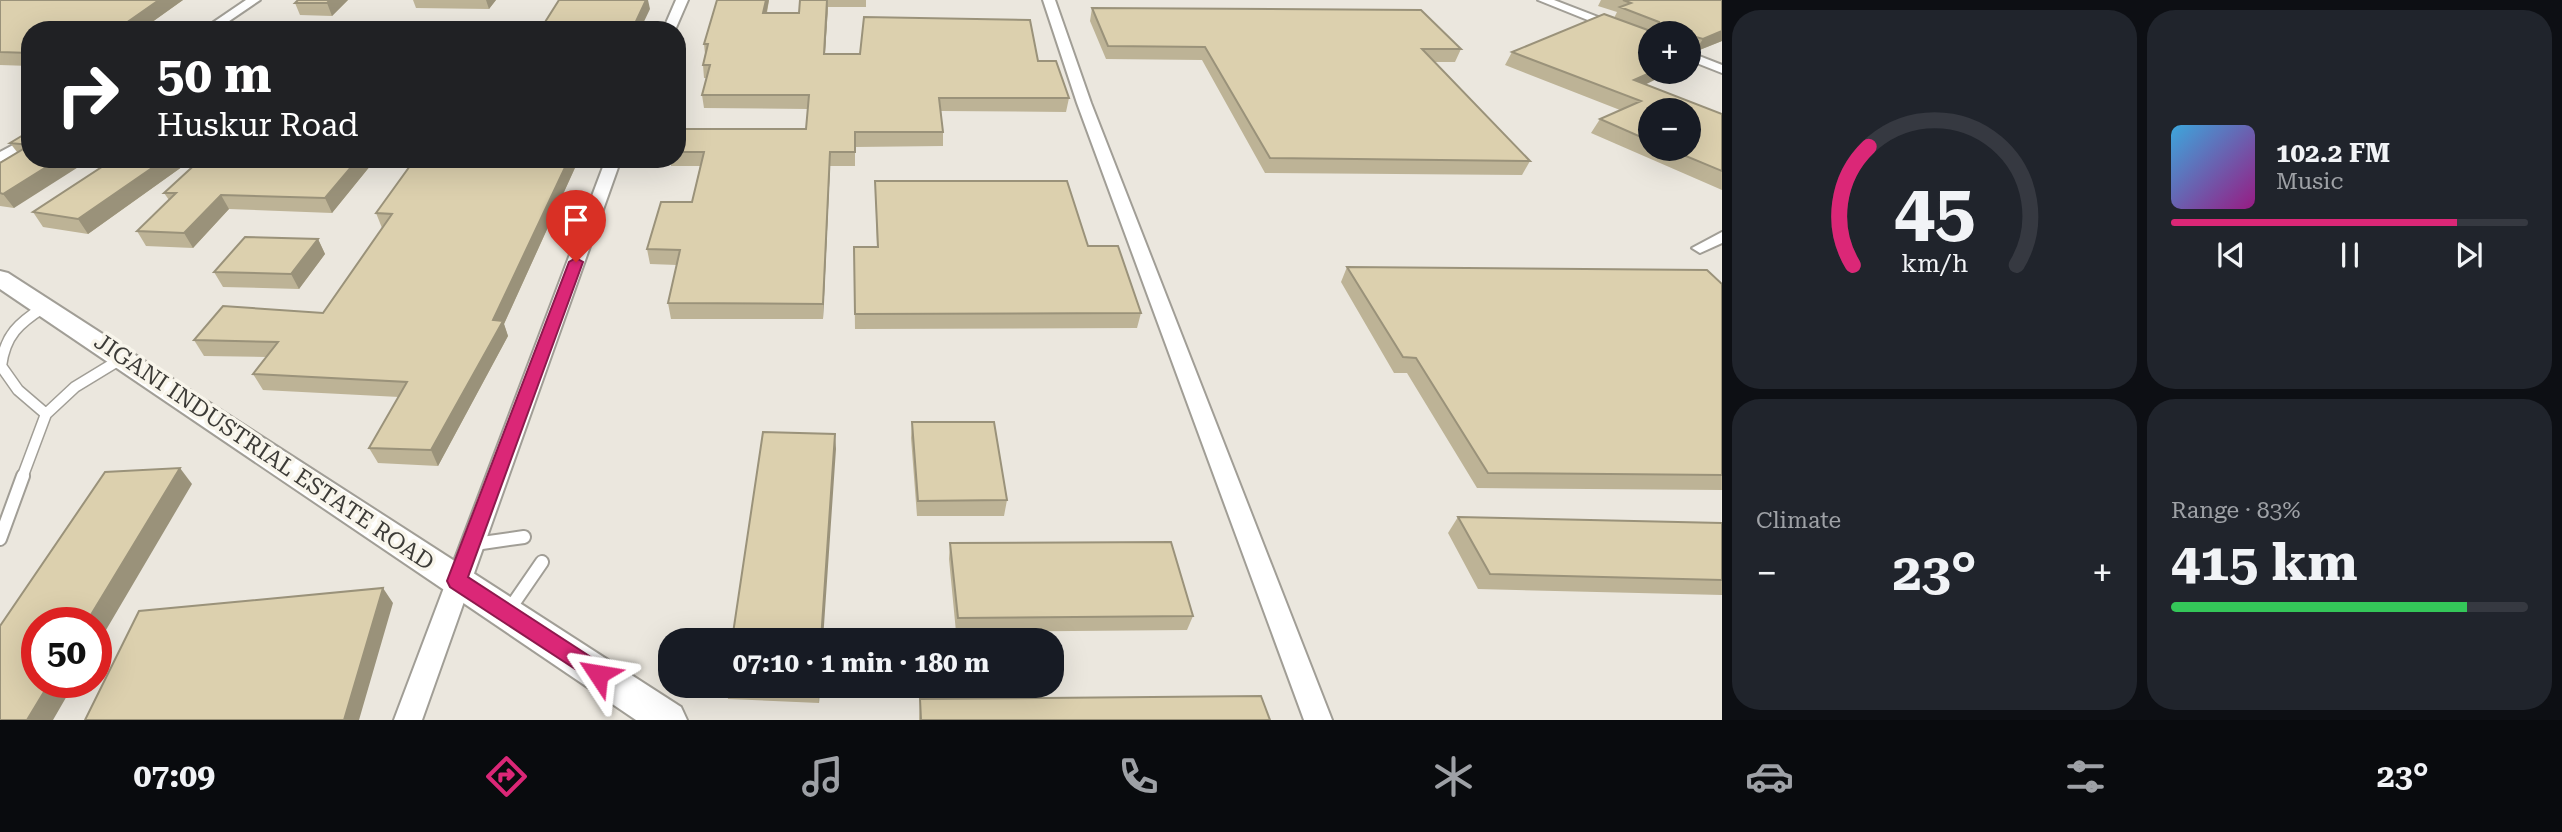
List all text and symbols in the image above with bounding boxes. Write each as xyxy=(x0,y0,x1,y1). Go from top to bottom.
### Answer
map controls xyxy=(1638,21,1701,161)
button: + xyxy=(1638,21,1701,84)
text: 50 m xyxy=(157,47,272,104)
icon: right xyxy=(42,49,133,140)
button: − xyxy=(1638,98,1701,161)
text: Huskur Road xyxy=(157,106,358,144)
text: 102.2 FM xyxy=(2276,138,2390,168)
text: Music xyxy=(2276,168,2343,195)
text: 45 xyxy=(1894,169,1975,254)
pin xyxy=(546,190,606,262)
icon: arrive xyxy=(557,201,595,239)
icon: previous xyxy=(2212,236,2250,274)
icon: pause xyxy=(2331,236,2369,274)
icon: next xyxy=(2450,236,2488,274)
text: km/h xyxy=(1901,249,1968,278)
street label: JIGANI INDUSTRIAL ESTATE ROAD xyxy=(89,328,439,576)
text: Range · 83% xyxy=(2171,497,2300,524)
text: Climate xyxy=(1756,507,1841,534)
text: 415 km xyxy=(2171,532,2358,593)
text: 23° xyxy=(1892,542,1977,603)
text: − xyxy=(1756,551,1777,595)
text: + xyxy=(2092,551,2113,595)
speed limit sign: 50 xyxy=(21,607,112,698)
position arrow xyxy=(561,637,635,711)
text: 07:10 · 1 min · 180 m xyxy=(733,648,989,678)
icon: directions xyxy=(482,752,531,801)
icon: music xyxy=(798,752,847,801)
icon: phone xyxy=(1114,752,1163,801)
icon: climate xyxy=(1429,752,1478,801)
icon: car xyxy=(1745,752,1794,801)
icon: filters xyxy=(2061,752,2110,801)
text: 07:09 xyxy=(133,757,215,795)
text: 23° xyxy=(2377,757,2429,795)

